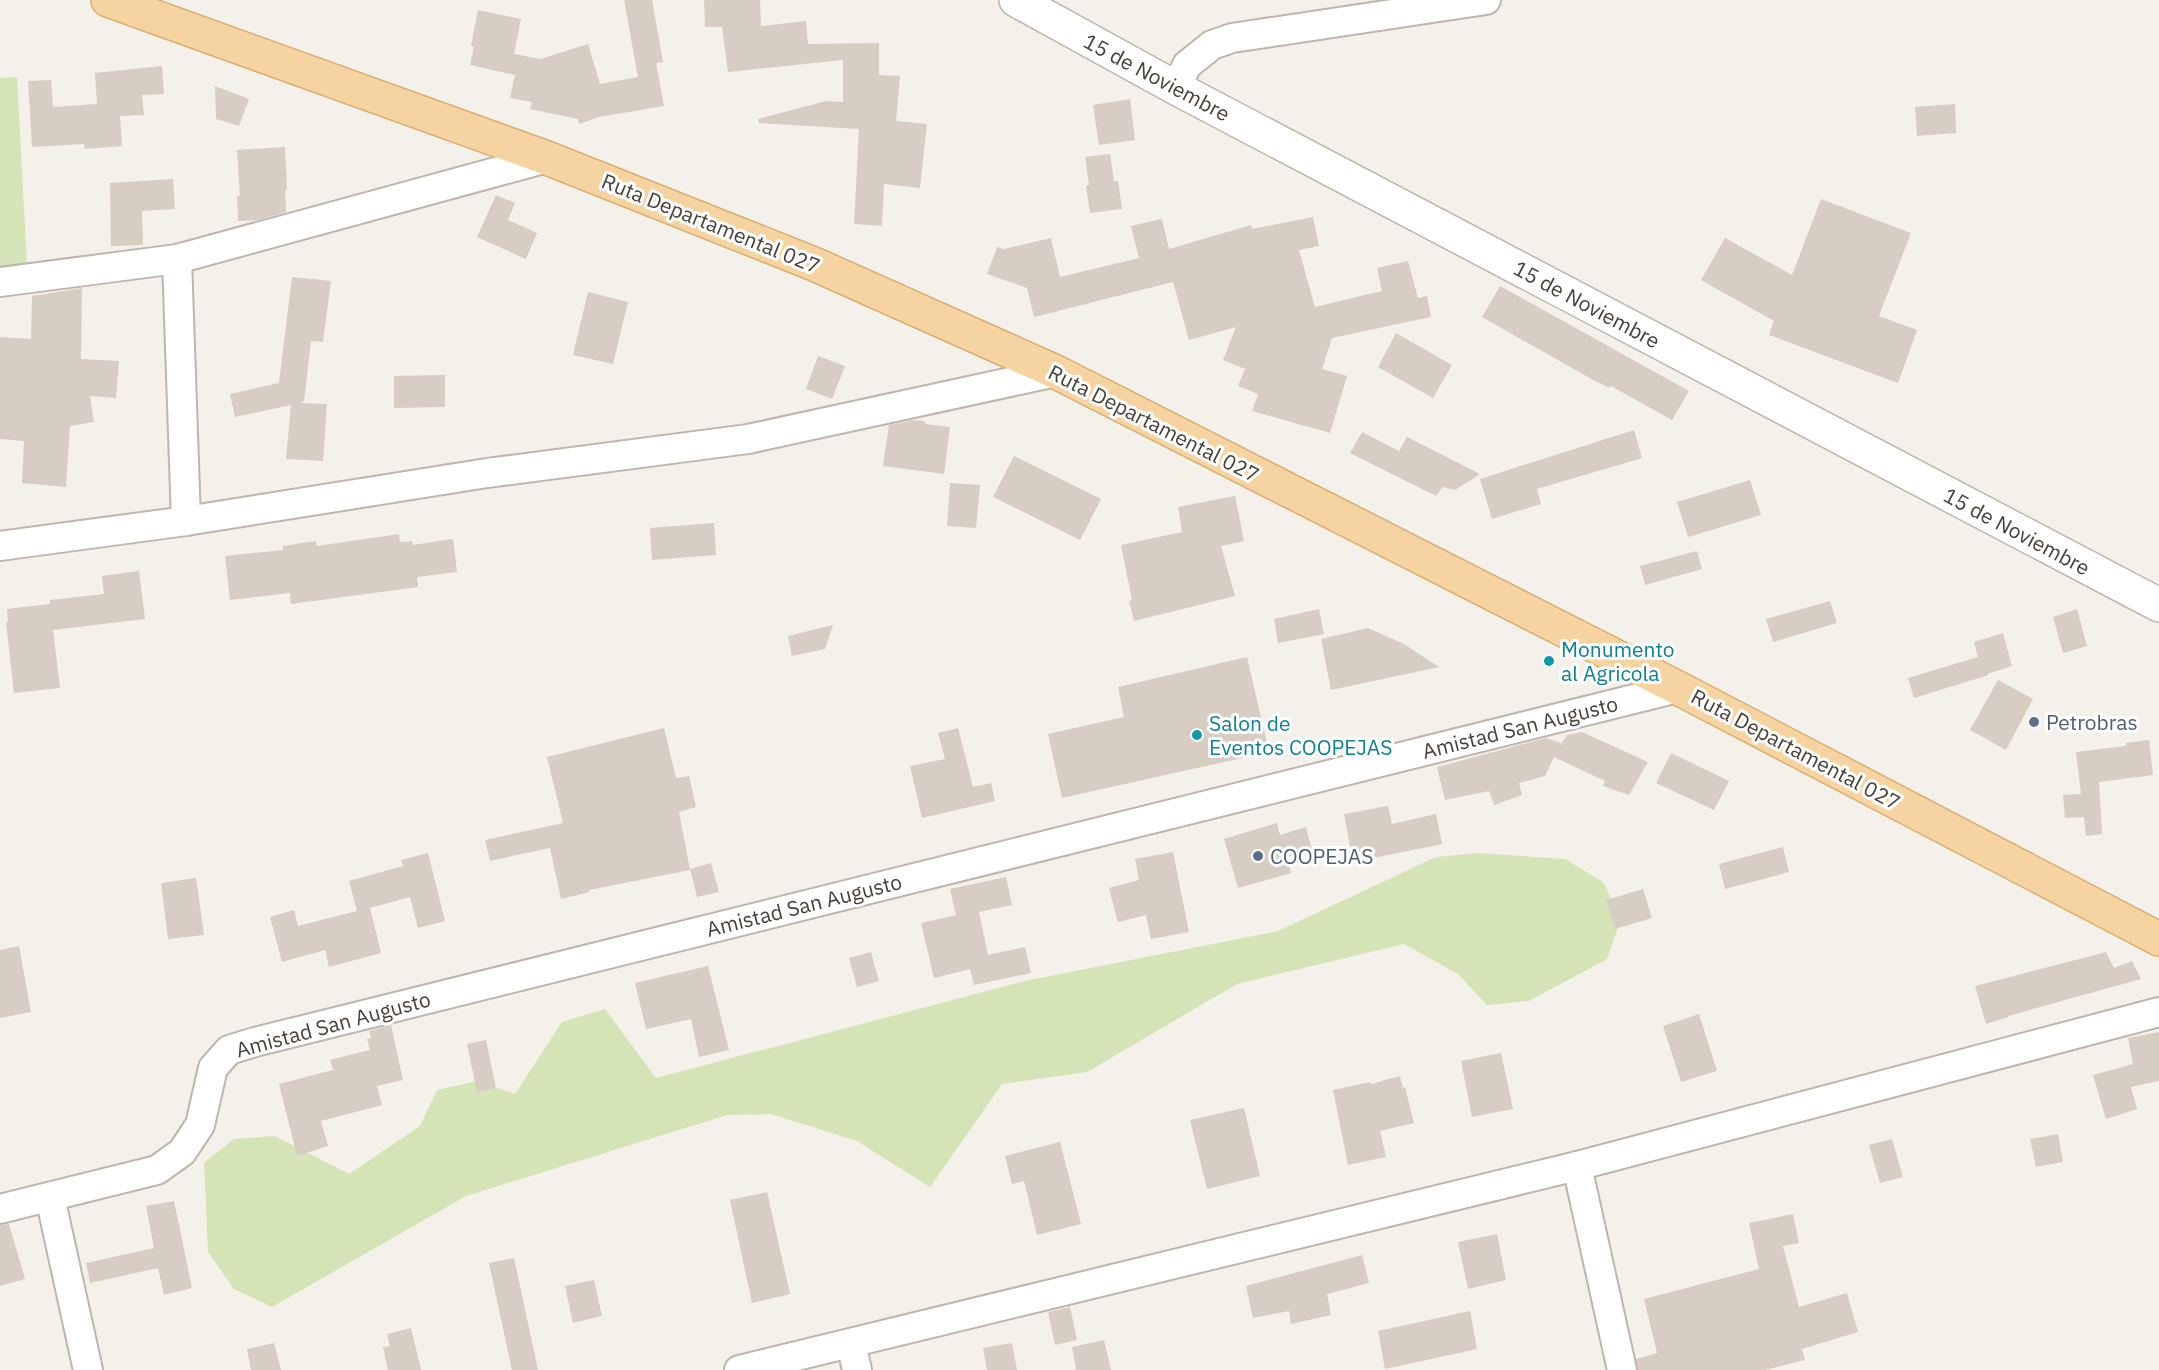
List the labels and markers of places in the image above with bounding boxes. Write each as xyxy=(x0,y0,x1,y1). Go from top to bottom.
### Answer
place label: Monumento al Agricola xyxy=(1561,635,1675,687)
marker: Monumento al Agricola xyxy=(1542,654,1556,668)
place label: Petrobras xyxy=(2046,708,2138,736)
place label: Salon de Eventos COOPEJAS xyxy=(1209,709,1393,761)
marker: Petrobras xyxy=(2027,715,2041,729)
marker: Salon de Eventos COOPEJAS xyxy=(1190,728,1204,742)
place label: COOPEJAS xyxy=(1270,842,1373,870)
marker: COOPEJAS xyxy=(1251,849,1265,863)

